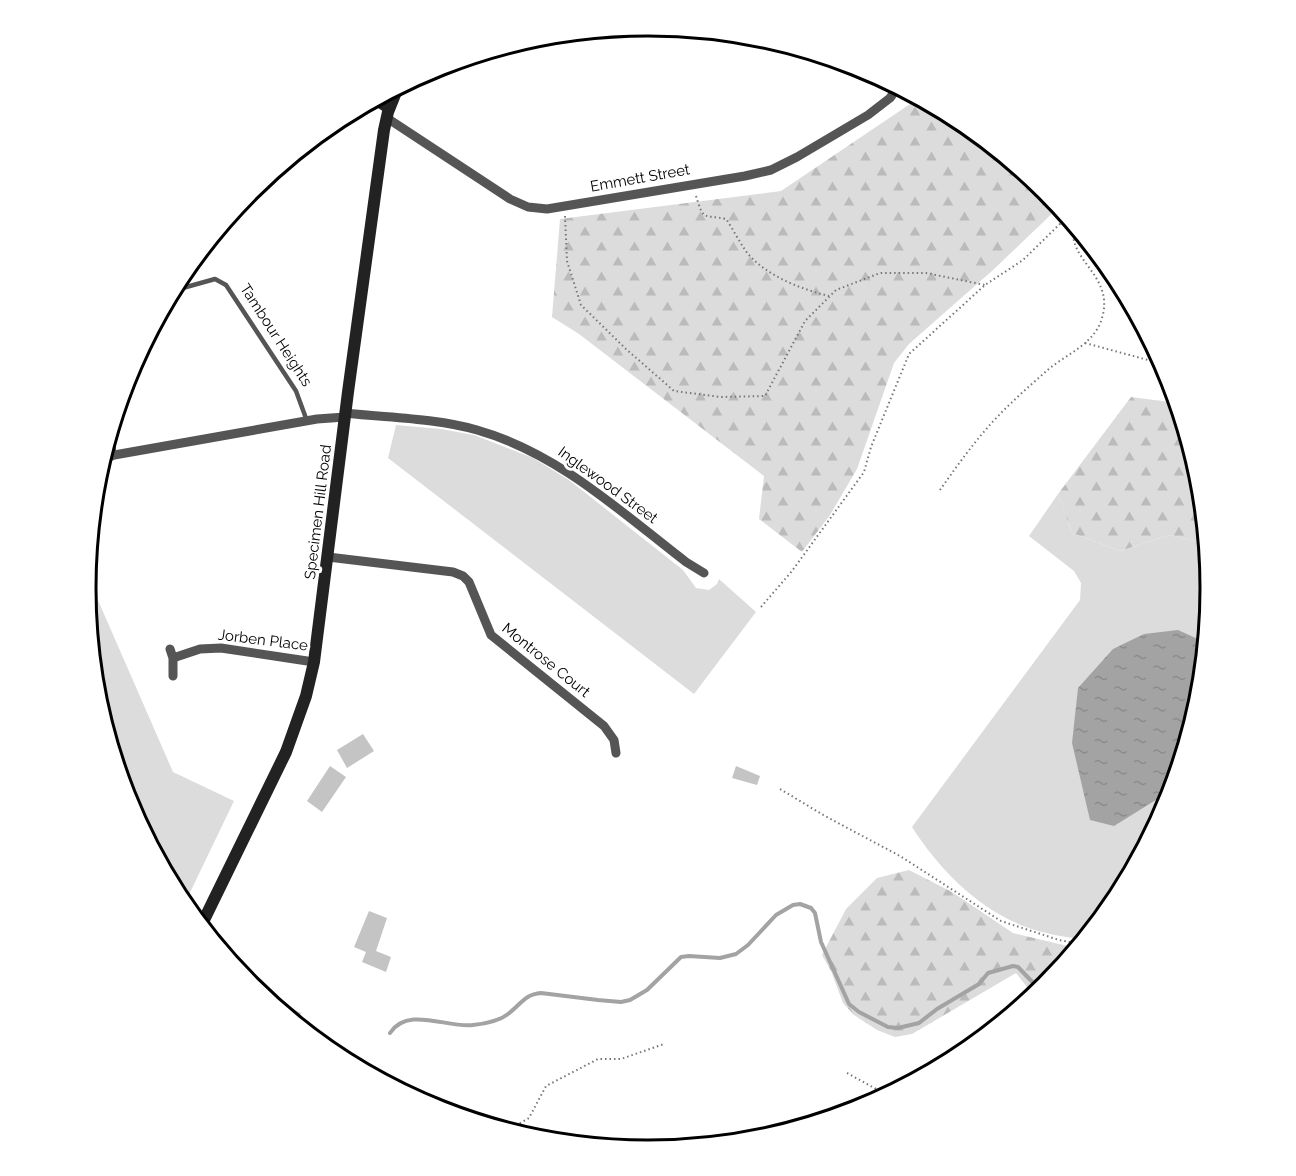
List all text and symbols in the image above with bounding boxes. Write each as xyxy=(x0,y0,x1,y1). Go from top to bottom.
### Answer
street label: Emmett Street xyxy=(589,160,691,196)
street label: Tambour Heights xyxy=(236,280,316,390)
street label: Inglewood Street xyxy=(555,443,661,527)
street label: Specimen Hill Road xyxy=(301,444,335,580)
street label: Montrose Court xyxy=(498,619,594,701)
street label: Jorben Place xyxy=(217,626,309,654)

